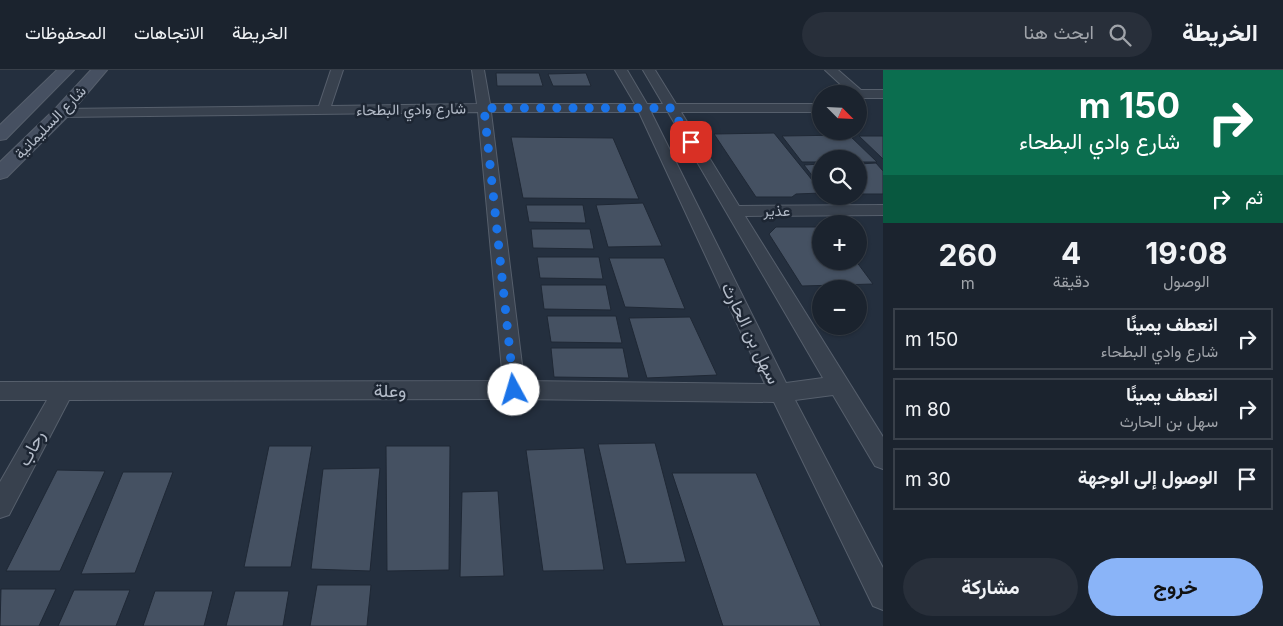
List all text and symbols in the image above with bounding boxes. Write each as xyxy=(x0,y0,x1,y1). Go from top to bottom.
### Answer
search box xyxy=(802,12,1152,57)
text: الخريطة xyxy=(1182,18,1258,47)
text: ابحث هنا xyxy=(1023,21,1094,44)
icon: search xyxy=(1106,21,1134,49)
text: المحفوظات xyxy=(25,22,106,43)
text: الاتجاهات xyxy=(134,22,204,43)
text: الخريطة xyxy=(232,22,288,43)
street label: شارع السليمانية xyxy=(10,81,91,164)
text: 150 m xyxy=(1079,84,1180,126)
north arrow xyxy=(812,85,868,140)
map controls xyxy=(812,85,867,335)
icon: right xyxy=(1198,90,1263,155)
street label: شارع وادي البطحاء xyxy=(356,99,466,123)
pin xyxy=(670,121,712,163)
icon: arrive xyxy=(677,128,705,156)
text: شارع وادي البطحاء xyxy=(1019,128,1180,154)
button: search xyxy=(812,150,867,205)
icon: right xyxy=(1207,185,1235,213)
text: ثم xyxy=(1245,186,1263,209)
street label: عذير xyxy=(763,201,791,220)
button: + xyxy=(812,215,867,270)
text: 4 xyxy=(1061,235,1081,271)
text: 19:08 xyxy=(1145,235,1227,271)
text: 260 xyxy=(939,237,997,273)
text: دقيقة xyxy=(1053,271,1090,291)
text: الوصول xyxy=(1163,271,1209,291)
text: m xyxy=(961,273,975,293)
street label: سهل بن الحارث xyxy=(716,279,785,388)
button: − xyxy=(812,280,867,335)
text: انعطف يمينًا xyxy=(1126,313,1218,336)
icon: right xyxy=(1233,325,1261,353)
text: 150 m xyxy=(905,328,958,351)
text: شارع وادي البطحاء xyxy=(1101,341,1218,361)
position arrow xyxy=(487,363,539,415)
street label: وعلة xyxy=(374,380,406,402)
text: انعطف يمينًا xyxy=(1126,383,1218,406)
icon: right xyxy=(1233,395,1261,423)
text: 80 m xyxy=(905,398,951,421)
text: سهل بن الحارث xyxy=(1120,411,1218,431)
street label: رحاب xyxy=(13,427,50,470)
icon: arrive xyxy=(1233,465,1261,493)
text: الوصول إلى الوجهة xyxy=(1078,466,1218,489)
text: 30 m xyxy=(905,468,951,491)
button: مشاركة xyxy=(903,558,1078,616)
button: خروج xyxy=(1088,558,1263,616)

